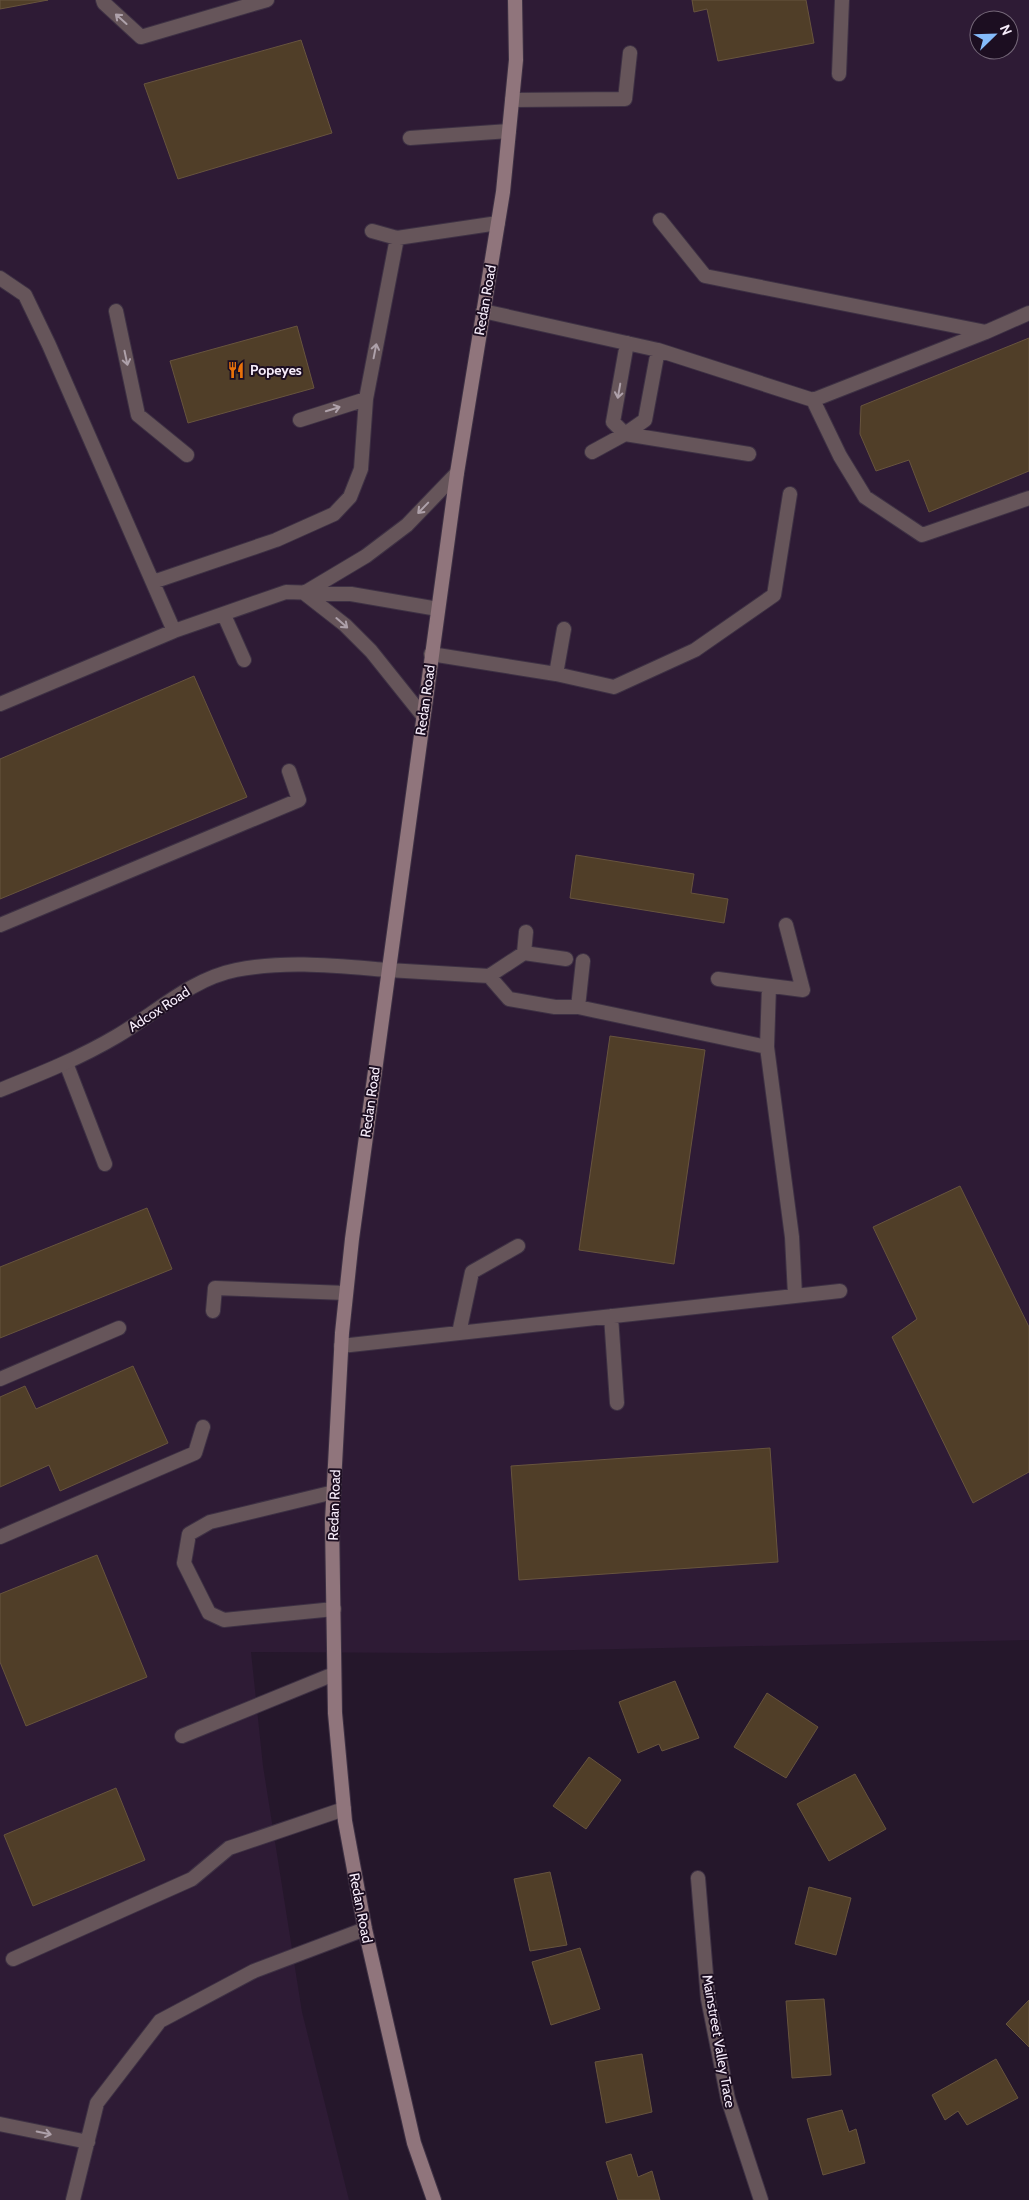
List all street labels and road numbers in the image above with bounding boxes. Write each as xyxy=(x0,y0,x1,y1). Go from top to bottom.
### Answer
street label: Redan Road xyxy=(470,263,500,337)
street label: Redan Road xyxy=(411,664,439,736)
street label: Adcox Road xyxy=(125,982,193,1036)
street label: Redan Road xyxy=(356,1066,384,1138)
street label: Redan Road xyxy=(324,1469,344,1541)
street label: Redan Road xyxy=(345,1871,377,1945)
street label: Mainstreet Valley Trace xyxy=(698,1973,740,2109)

